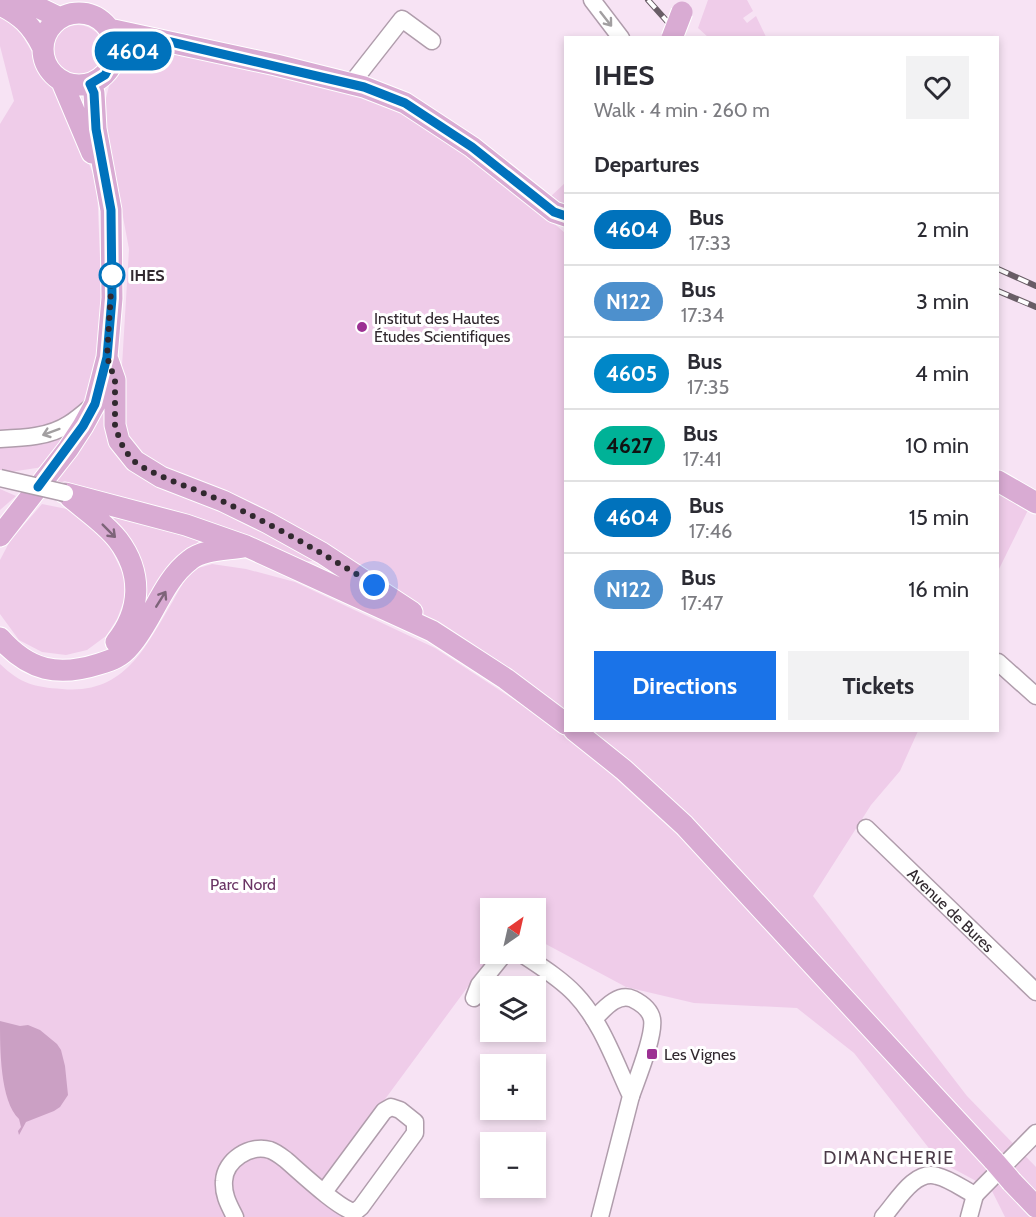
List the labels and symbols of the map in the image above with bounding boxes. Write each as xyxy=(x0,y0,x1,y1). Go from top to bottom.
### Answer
one-way arrow xyxy=(600,10,613,26)
line badge: 4604 xyxy=(91,32,175,70)
marker: IHES xyxy=(99,262,125,288)
place label: IHES xyxy=(130,266,165,285)
place label: Institut des Hautes Études Scientifiques xyxy=(374,309,511,346)
marker: Institut des Hautes Études Scientifiques xyxy=(355,320,369,334)
one-way arrow xyxy=(42,427,61,438)
one-way arrow xyxy=(102,524,117,539)
your location xyxy=(359,570,389,600)
one-way arrow xyxy=(154,590,167,607)
street label: Avenue de Bures xyxy=(904,864,998,956)
park label: Parc Nord xyxy=(210,875,276,894)
north arrow xyxy=(480,898,546,964)
place label: Les Vignes xyxy=(664,1045,736,1064)
marker: Les Vignes xyxy=(645,1047,659,1061)
district label: DIMANCHERIE xyxy=(823,1147,955,1169)

